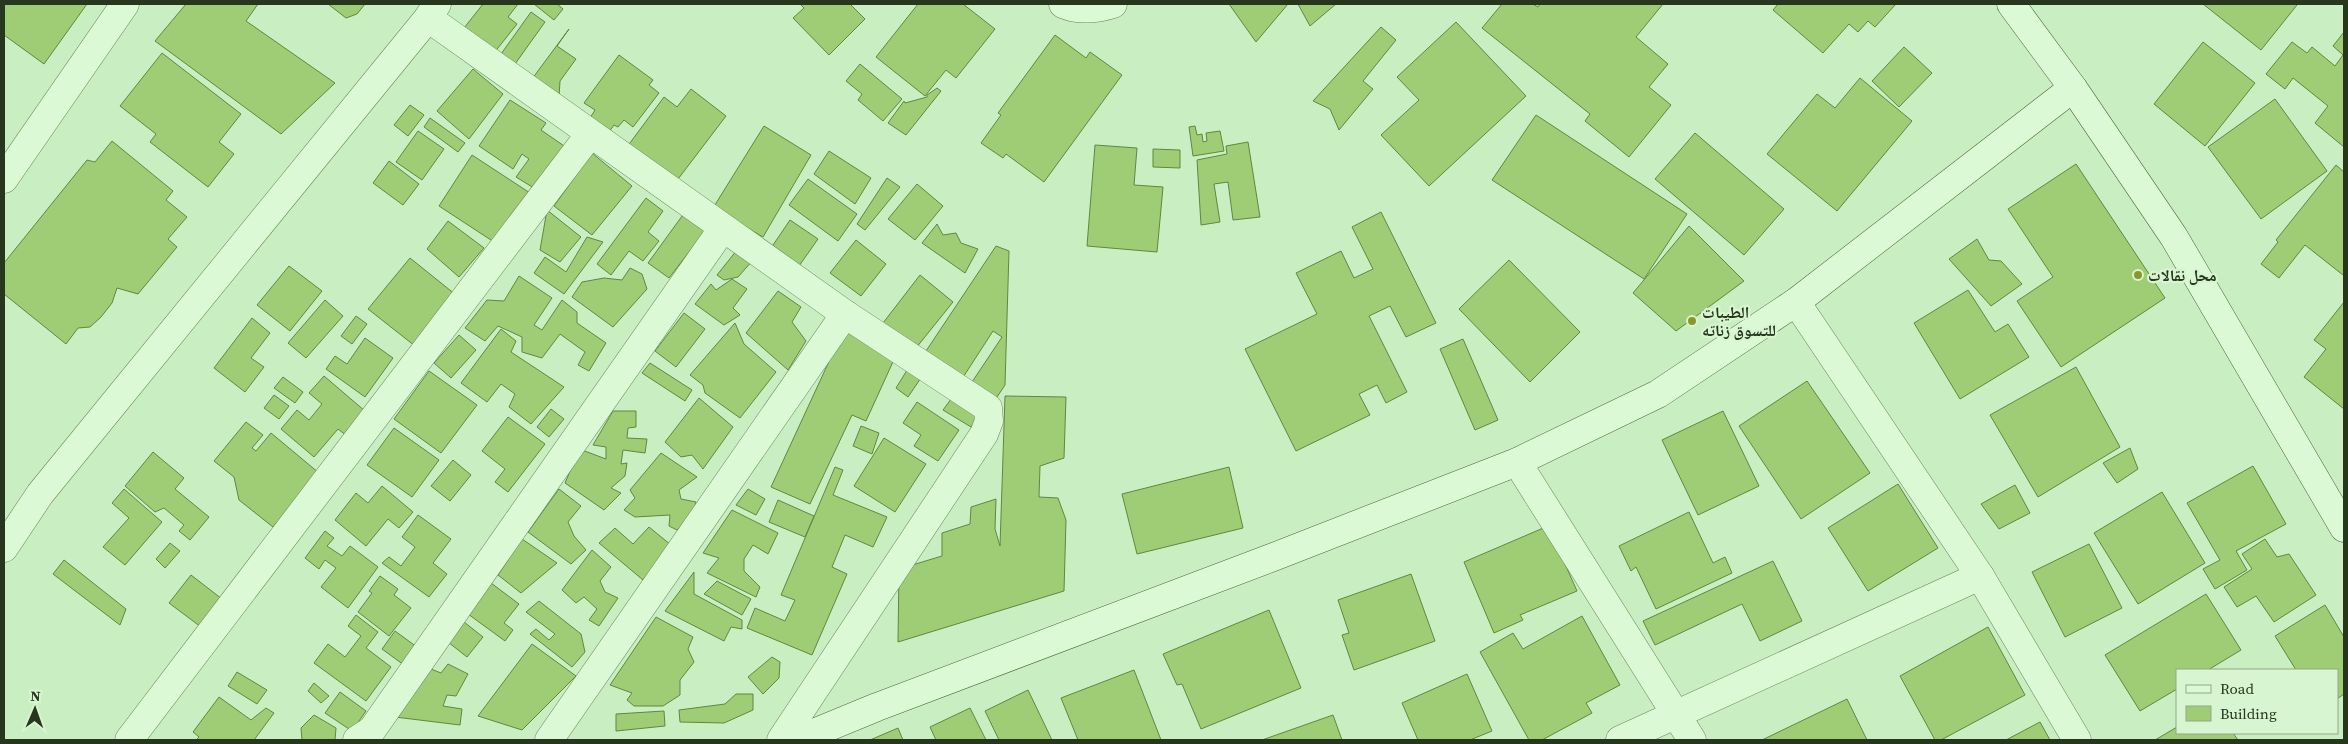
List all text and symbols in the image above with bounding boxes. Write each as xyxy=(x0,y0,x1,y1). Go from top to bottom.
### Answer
place label: محل نقالات xyxy=(2148,264,2217,286)
marker: محل نقالات xyxy=(2132,269,2144,281)
place label: الطيبات للتسوق زناته xyxy=(1702,301,1776,341)
marker: الطيبات للتسوق زناته xyxy=(1686,315,1698,327)
legend xyxy=(2176,669,2338,734)
text: Road xyxy=(2220,678,2254,699)
north arrow xyxy=(10,684,60,734)
text: N xyxy=(30,686,41,706)
text: Building xyxy=(2220,703,2277,724)

